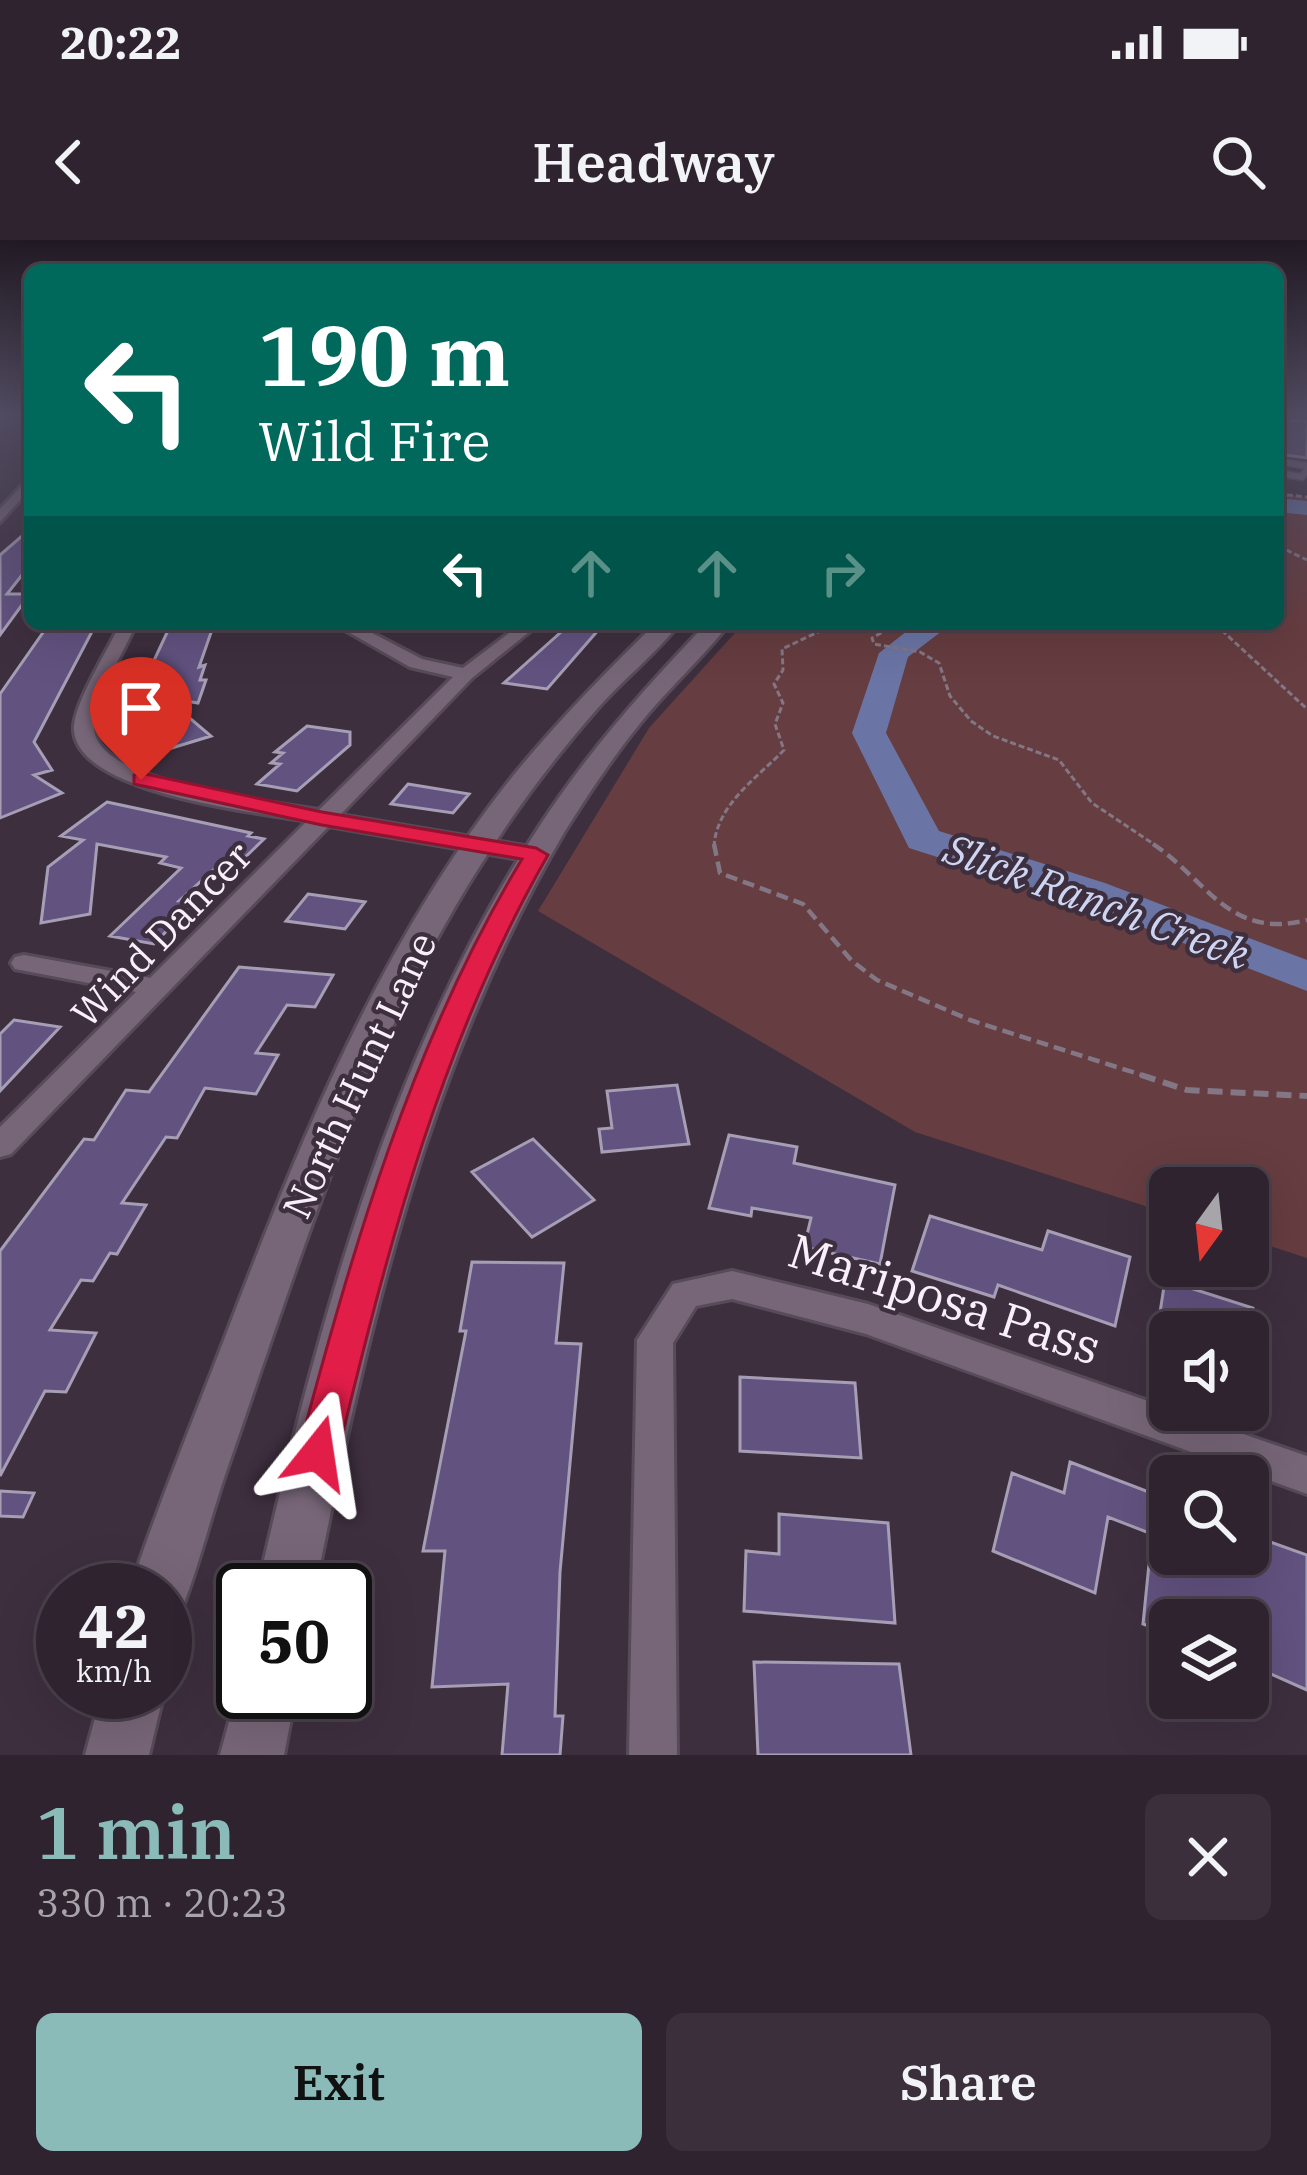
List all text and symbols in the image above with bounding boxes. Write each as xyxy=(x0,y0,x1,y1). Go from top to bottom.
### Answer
text: 20:22 xyxy=(60,13,182,71)
text: Headway xyxy=(532,127,775,197)
icon: back xyxy=(36,129,102,195)
icon: search xyxy=(1205,129,1271,195)
text: 190 m xyxy=(258,300,510,409)
icon: left xyxy=(60,312,216,468)
text: Wild Fire xyxy=(258,406,490,476)
icon: left xyxy=(432,540,498,606)
icon: ahead xyxy=(558,540,624,606)
icon: ahead xyxy=(684,540,750,606)
icon: right xyxy=(810,540,876,606)
pin xyxy=(90,657,192,780)
icon: arrive xyxy=(108,675,174,741)
water label: Slick Ranch Creek xyxy=(936,820,1258,982)
street label: Wind Dancer xyxy=(60,830,262,1038)
street label: North Hunt Lane xyxy=(270,924,448,1226)
north arrow xyxy=(1149,1167,1269,1287)
map controls xyxy=(1149,1167,1269,1719)
street label: Mariposa Pass xyxy=(781,1218,1109,1378)
button: sound xyxy=(1149,1311,1269,1431)
position arrow xyxy=(255,1390,381,1516)
button: search xyxy=(1149,1455,1269,1575)
speed limit sign: 50 xyxy=(216,1563,372,1719)
text: 42 xyxy=(78,1586,150,1665)
button: layers xyxy=(1149,1599,1269,1719)
text: km/h xyxy=(76,1651,152,1690)
text: 1 min xyxy=(36,1785,236,1879)
button: close xyxy=(1145,1794,1271,1920)
text: 330 m · 20:23 xyxy=(36,1877,288,1928)
button: Exit xyxy=(36,2013,642,2151)
button: Share xyxy=(666,2013,1271,2151)

